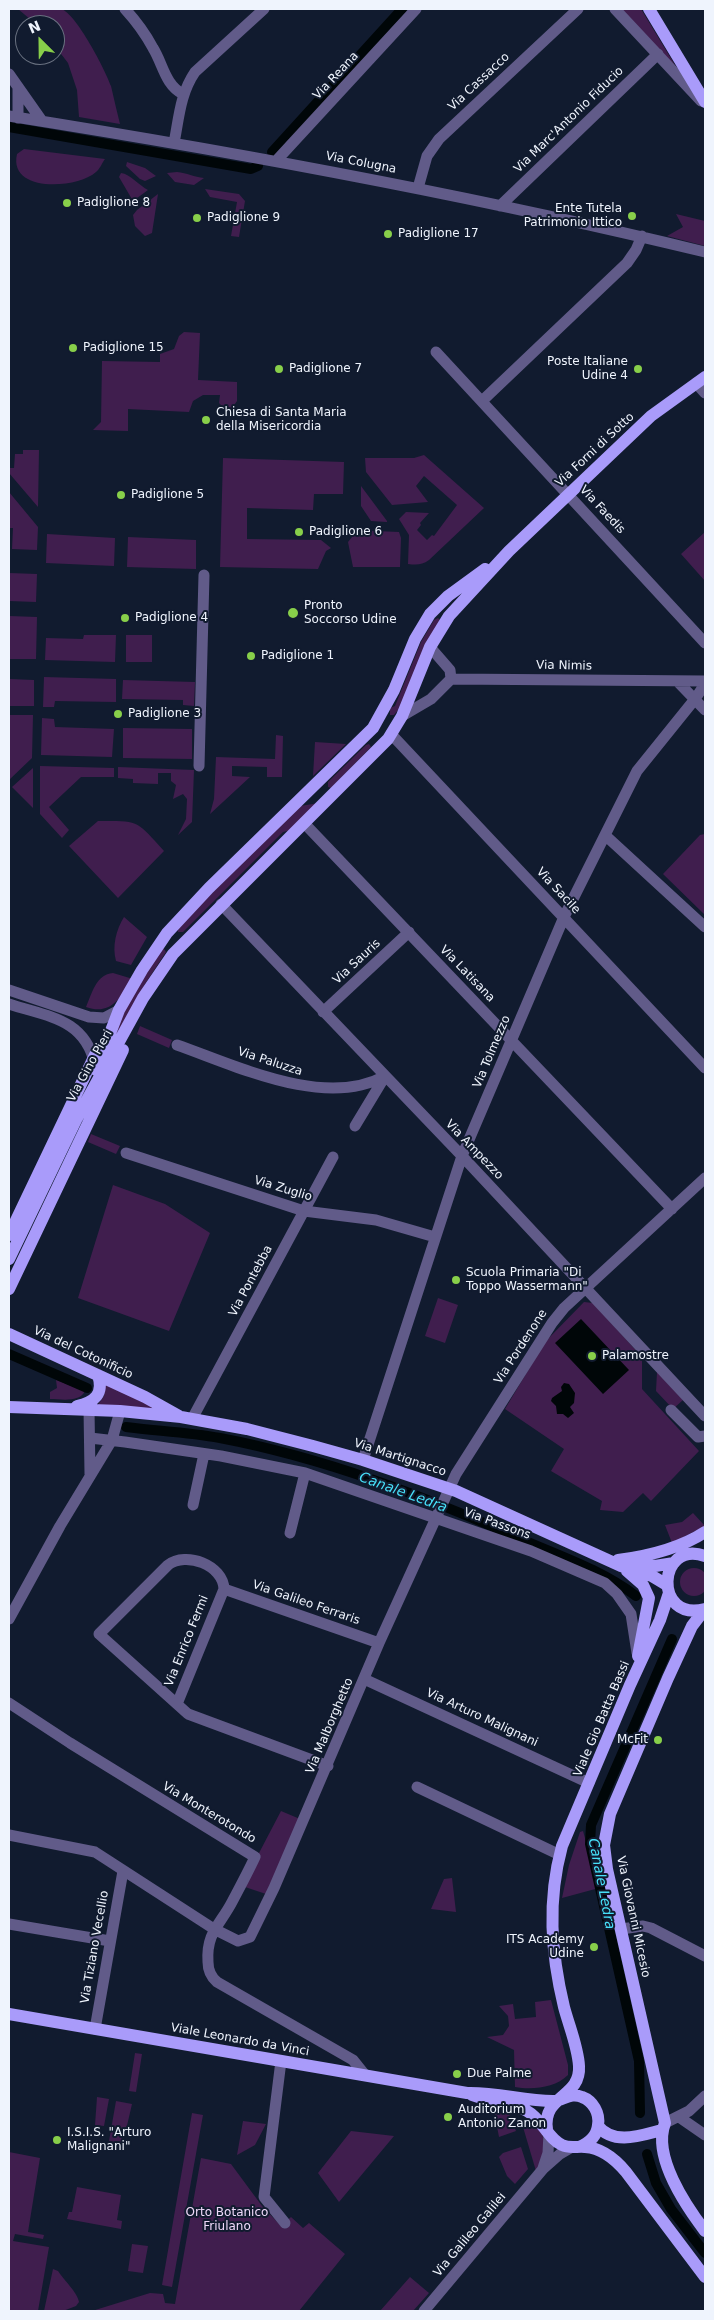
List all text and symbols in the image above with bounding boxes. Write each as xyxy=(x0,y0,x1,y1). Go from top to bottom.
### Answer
north arrow xyxy=(15,15,65,65)
text: N xyxy=(26,17,43,37)
street label: Via Reana xyxy=(310,49,362,103)
street label: Via Cassacco xyxy=(445,50,513,114)
street label: Via Marc'Antonio Fiducio xyxy=(511,64,627,176)
street label: Via Colugna xyxy=(324,149,398,177)
place label: Padiglione 8 xyxy=(77,196,150,210)
marker: Padiglione 8 xyxy=(61,197,73,209)
place label: Ente Tutela Patrimonio Ittico xyxy=(524,202,622,230)
marker: Ente Tutela Patrimonio Ittico xyxy=(626,210,638,222)
place label: Padiglione 9 xyxy=(207,211,280,225)
marker: Padiglione 9 xyxy=(191,212,203,224)
place label: Padiglione 17 xyxy=(398,227,479,241)
marker: Padiglione 17 xyxy=(382,228,394,240)
place label: Padiglione 15 xyxy=(83,341,164,355)
marker: Padiglione 15 xyxy=(67,342,79,354)
place label: Poste Italiane Udine 4 xyxy=(547,355,628,383)
place label: Padiglione 7 xyxy=(289,362,362,376)
marker: Padiglione 7 xyxy=(273,363,285,375)
marker: Poste Italiane Udine 4 xyxy=(632,363,644,375)
place label: Chiesa di Santa Maria della Misericordia xyxy=(216,406,347,434)
street label: Via Forni di Sotto xyxy=(553,410,637,490)
marker: Chiesa di Santa Maria della Misericordia xyxy=(200,414,212,426)
street label: Via Faedis xyxy=(576,483,628,537)
place label: Padiglione 5 xyxy=(131,488,204,502)
marker: Padiglione 5 xyxy=(115,489,127,501)
place label: Padiglione 6 xyxy=(309,525,382,539)
marker: Padiglione 6 xyxy=(293,526,305,538)
place label: Pronto Soccorso Udine xyxy=(304,599,397,627)
marker: Pronto Soccorso Udine xyxy=(286,606,300,620)
place label: Padiglione 4 xyxy=(135,611,208,625)
marker: Padiglione 4 xyxy=(119,612,131,624)
place label: Padiglione 1 xyxy=(261,649,334,663)
marker: Padiglione 1 xyxy=(245,650,257,662)
street label: Via Nimis xyxy=(536,658,592,674)
place label: Padiglione 3 xyxy=(128,707,201,721)
marker: Padiglione 3 xyxy=(112,708,124,720)
street label: Via Sacile xyxy=(533,865,583,917)
street label: Via Sauris xyxy=(330,936,384,988)
street label: Via Latisana xyxy=(436,943,498,1005)
street label: Via Tolmezzo xyxy=(470,1014,514,1090)
street label: Via Gino Pieri xyxy=(64,1028,116,1104)
street label: Via Paluzza xyxy=(236,1045,304,1079)
street label: Via Ampezzo xyxy=(442,1117,506,1183)
street label: Via Zuglio xyxy=(252,1173,314,1205)
street label: Via Pontebba xyxy=(226,1243,276,1319)
place label: Scuola Primaria "Di Toppo Wassermann" xyxy=(466,1266,588,1294)
marker: Scuola Primaria "Di Toppo Wassermann" xyxy=(450,1274,462,1286)
street label: Via Pordenone xyxy=(491,1307,551,1387)
street label: Via del Cotonificio xyxy=(31,1324,135,1382)
place label: Palamostre xyxy=(602,1349,669,1363)
marker: Palamostre xyxy=(586,1350,598,1362)
street label: Via Martignacco xyxy=(352,1436,448,1480)
water label: Canale Ledra xyxy=(357,1469,449,1517)
street label: Via Passons xyxy=(462,1505,532,1543)
street label: Via Galileo Ferraris xyxy=(250,1578,362,1628)
street label: Via Enrico Fermi xyxy=(162,1593,212,1689)
street label: Viale Gio Batta Bassi xyxy=(571,1659,633,1779)
street label: Via Malborghetto xyxy=(303,1676,357,1776)
street label: Via Arturo Malignani xyxy=(424,1686,540,1750)
place label: McFit xyxy=(617,1733,648,1747)
marker: McFit xyxy=(652,1734,664,1746)
street label: Via Monterotondo xyxy=(160,1779,258,1847)
water label: Canale Ledra xyxy=(584,1837,618,1931)
street label: Via Giovanni Micesio xyxy=(613,1855,653,1979)
street label: Via Tiziano Vecellio xyxy=(78,1889,112,2005)
place label: ITS Academy Udine xyxy=(506,1933,584,1961)
marker: ITS Academy Udine xyxy=(588,1941,600,1953)
street label: Viale Leonardo da Vinci xyxy=(170,2021,310,2059)
place label: Due Palme xyxy=(467,2067,532,2081)
marker: Due Palme xyxy=(451,2068,463,2080)
place label: Auditorium Antonio Zanon xyxy=(458,2103,546,2131)
marker: Auditorium Antonio Zanon xyxy=(442,2111,454,2123)
place label: I.S.I.S. "Arturo Malignani" xyxy=(67,2126,151,2154)
marker: I.S.I.S. "Arturo Malignani" xyxy=(51,2134,63,2146)
street label: Via Galileo Galilei xyxy=(431,2190,509,2280)
park label: Orto Botanico Friulano xyxy=(186,2206,268,2234)

